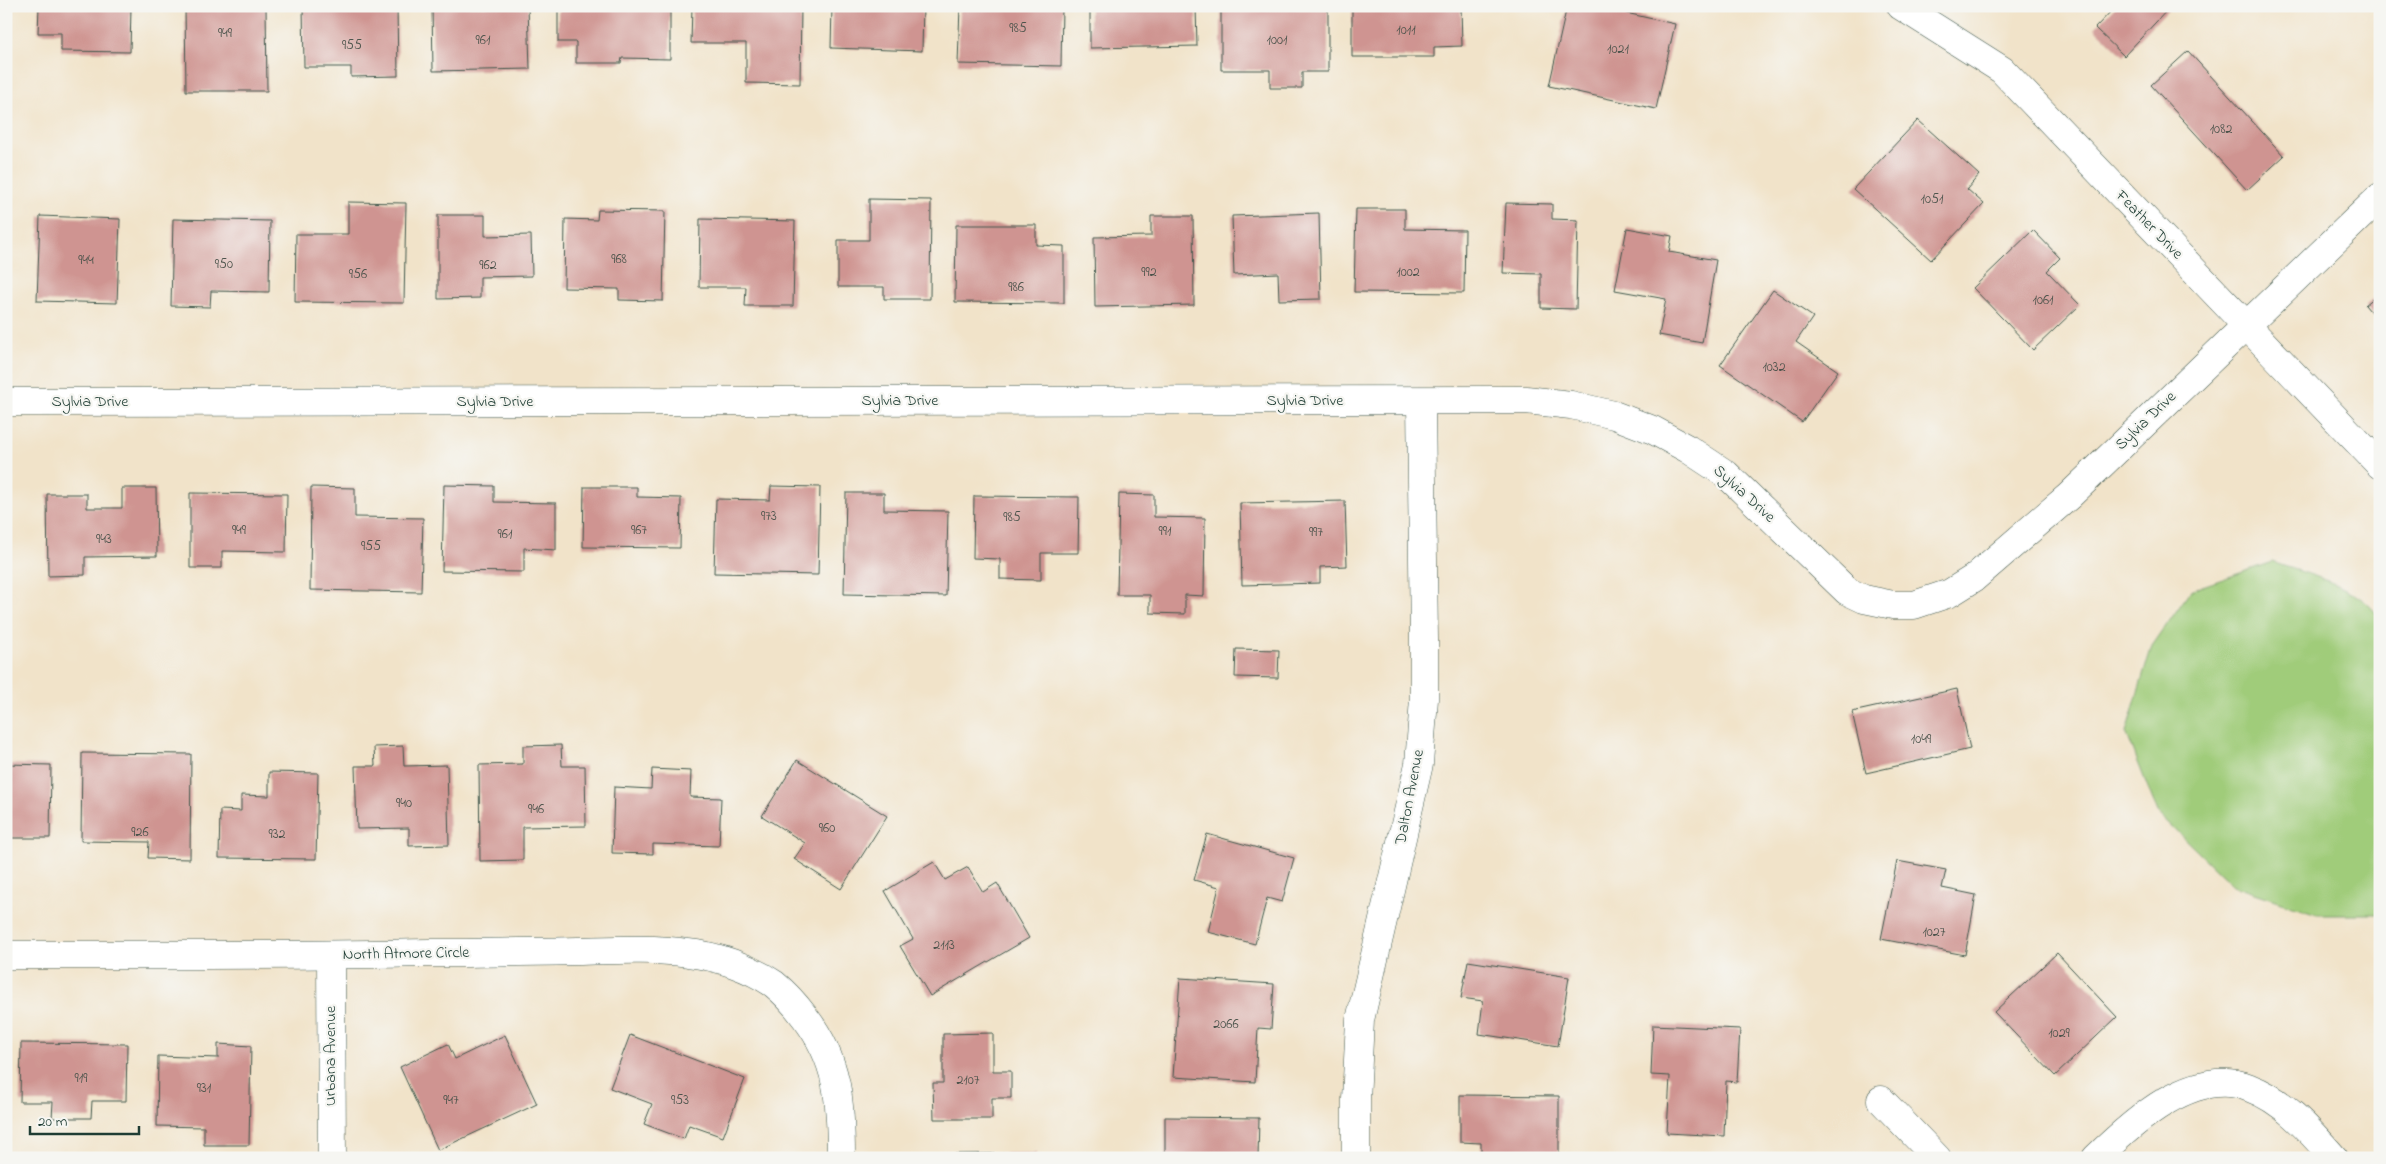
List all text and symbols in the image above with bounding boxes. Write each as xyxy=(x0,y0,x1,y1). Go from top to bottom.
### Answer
house number: 985 xyxy=(1009,18,1027,39)
house number: 1011 xyxy=(1396,20,1416,41)
house number: 949 xyxy=(218,23,233,44)
house number: 961 xyxy=(476,30,491,51)
house number: 1001 xyxy=(1267,30,1288,51)
house number: 955 xyxy=(342,35,362,56)
house number: 1021 xyxy=(1607,39,1629,60)
house number: 1082 xyxy=(2210,119,2232,140)
street label: Feather Drive xyxy=(2109,184,2189,266)
house number: 1051 xyxy=(1921,189,1944,210)
house number: 968 xyxy=(611,249,627,270)
house number: 944 xyxy=(78,250,94,271)
house number: 950 xyxy=(215,254,233,275)
house number: 962 xyxy=(479,255,497,276)
house number: 992 xyxy=(1141,262,1157,283)
house number: 1002 xyxy=(1396,262,1420,283)
house number: 956 xyxy=(349,264,367,285)
house number: 986 xyxy=(1008,277,1024,298)
house number: 1061 xyxy=(2032,290,2054,311)
house number: 1032 xyxy=(1762,357,1786,378)
street label: Sylvia Drive xyxy=(2110,385,2183,456)
street label: Sylvia Drive xyxy=(862,389,939,413)
street label: Sylvia Drive xyxy=(1267,389,1344,413)
street label: Sylvia Drive xyxy=(52,390,129,414)
street label: Sylvia Drive xyxy=(457,390,534,414)
street label: Sylvia Drive xyxy=(1707,459,1781,529)
house number: 973 xyxy=(761,506,777,527)
house number: 985 xyxy=(1003,507,1021,528)
house number: 949 xyxy=(232,520,247,541)
house number: 967 xyxy=(631,520,647,541)
house number: 991 xyxy=(1159,521,1172,542)
house number: 997 xyxy=(1309,522,1323,543)
house number: 961 xyxy=(498,524,513,545)
house number: 943 xyxy=(96,529,112,550)
house number: 955 xyxy=(361,536,381,557)
house number: 1049 xyxy=(1911,729,1932,750)
street label: Dalton Avenue xyxy=(1389,747,1431,848)
house number: 940 xyxy=(396,793,412,814)
house number: 946 xyxy=(528,799,544,820)
house number: 960 xyxy=(819,818,835,839)
house number: 926 xyxy=(131,822,149,843)
house number: 932 xyxy=(269,824,286,845)
house number: 1027 xyxy=(1922,922,1946,943)
house number: 2113 xyxy=(933,935,955,956)
street label: North Atmore Circle xyxy=(342,941,470,967)
street label: Urbana Avenue xyxy=(319,1005,343,1106)
house number: 2066 xyxy=(1213,1014,1239,1035)
house number: 1029 xyxy=(2048,1023,2071,1044)
house number: 919 xyxy=(75,1068,88,1089)
house number: 2107 xyxy=(956,1070,980,1091)
house number: 931 xyxy=(197,1078,212,1099)
house number: 947 xyxy=(443,1090,459,1111)
house number: 953 xyxy=(671,1090,689,1111)
scale bar xyxy=(30,1104,139,1136)
text: 20 m xyxy=(38,1111,68,1133)

